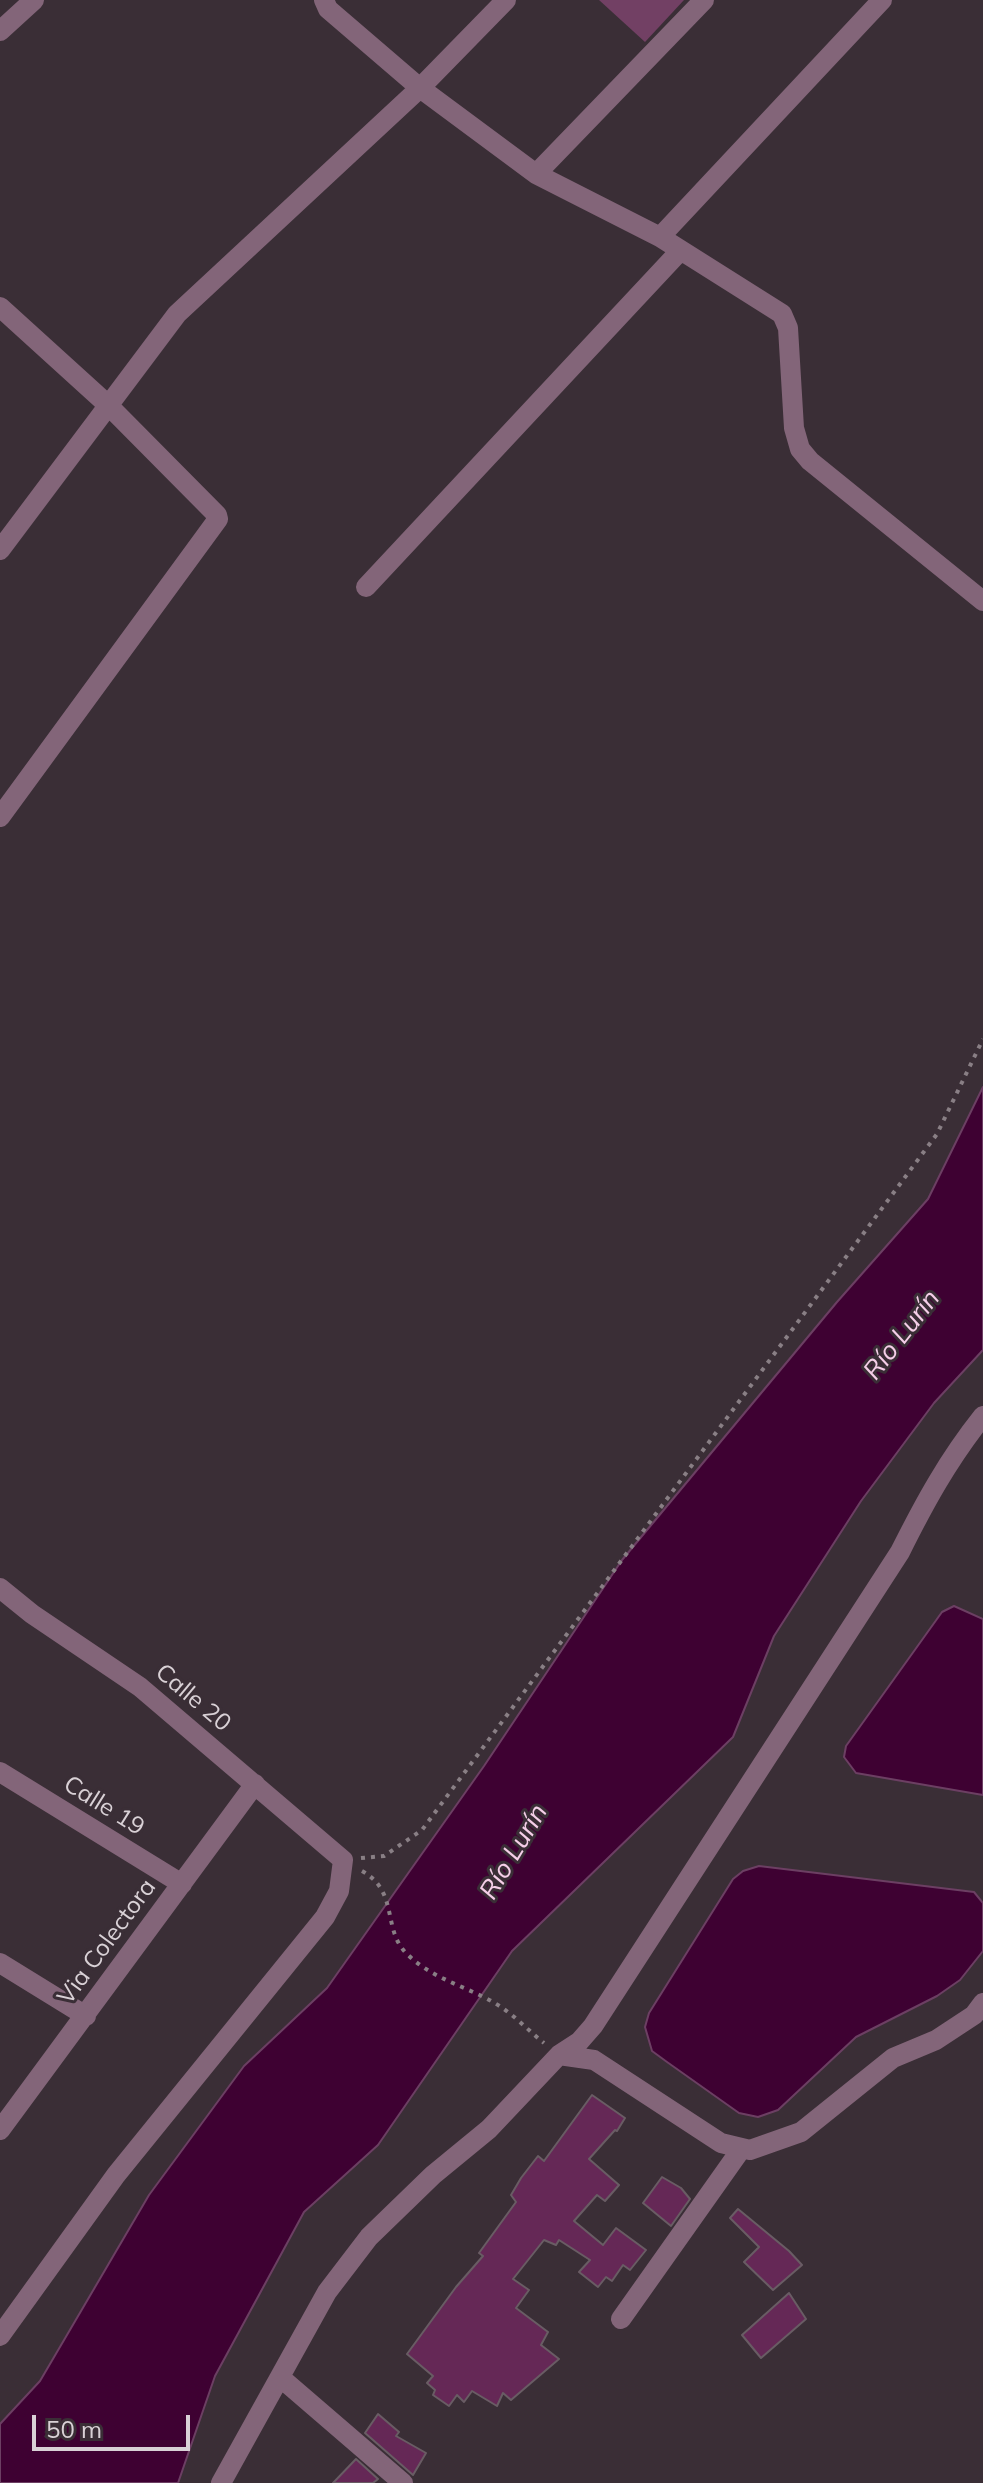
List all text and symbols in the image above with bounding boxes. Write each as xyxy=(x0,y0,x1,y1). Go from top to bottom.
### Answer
water label: Río Lurín xyxy=(857,1284,947,1386)
street label: Calle 20 xyxy=(149,1658,237,1738)
street label: Calle 19 xyxy=(58,1770,150,1842)
water label: Río Lurín xyxy=(473,1799,555,1905)
street label: Via Colectora xyxy=(52,1874,162,2010)
scale bar xyxy=(36,2399,194,2449)
text: 50 m xyxy=(46,2414,102,2444)

